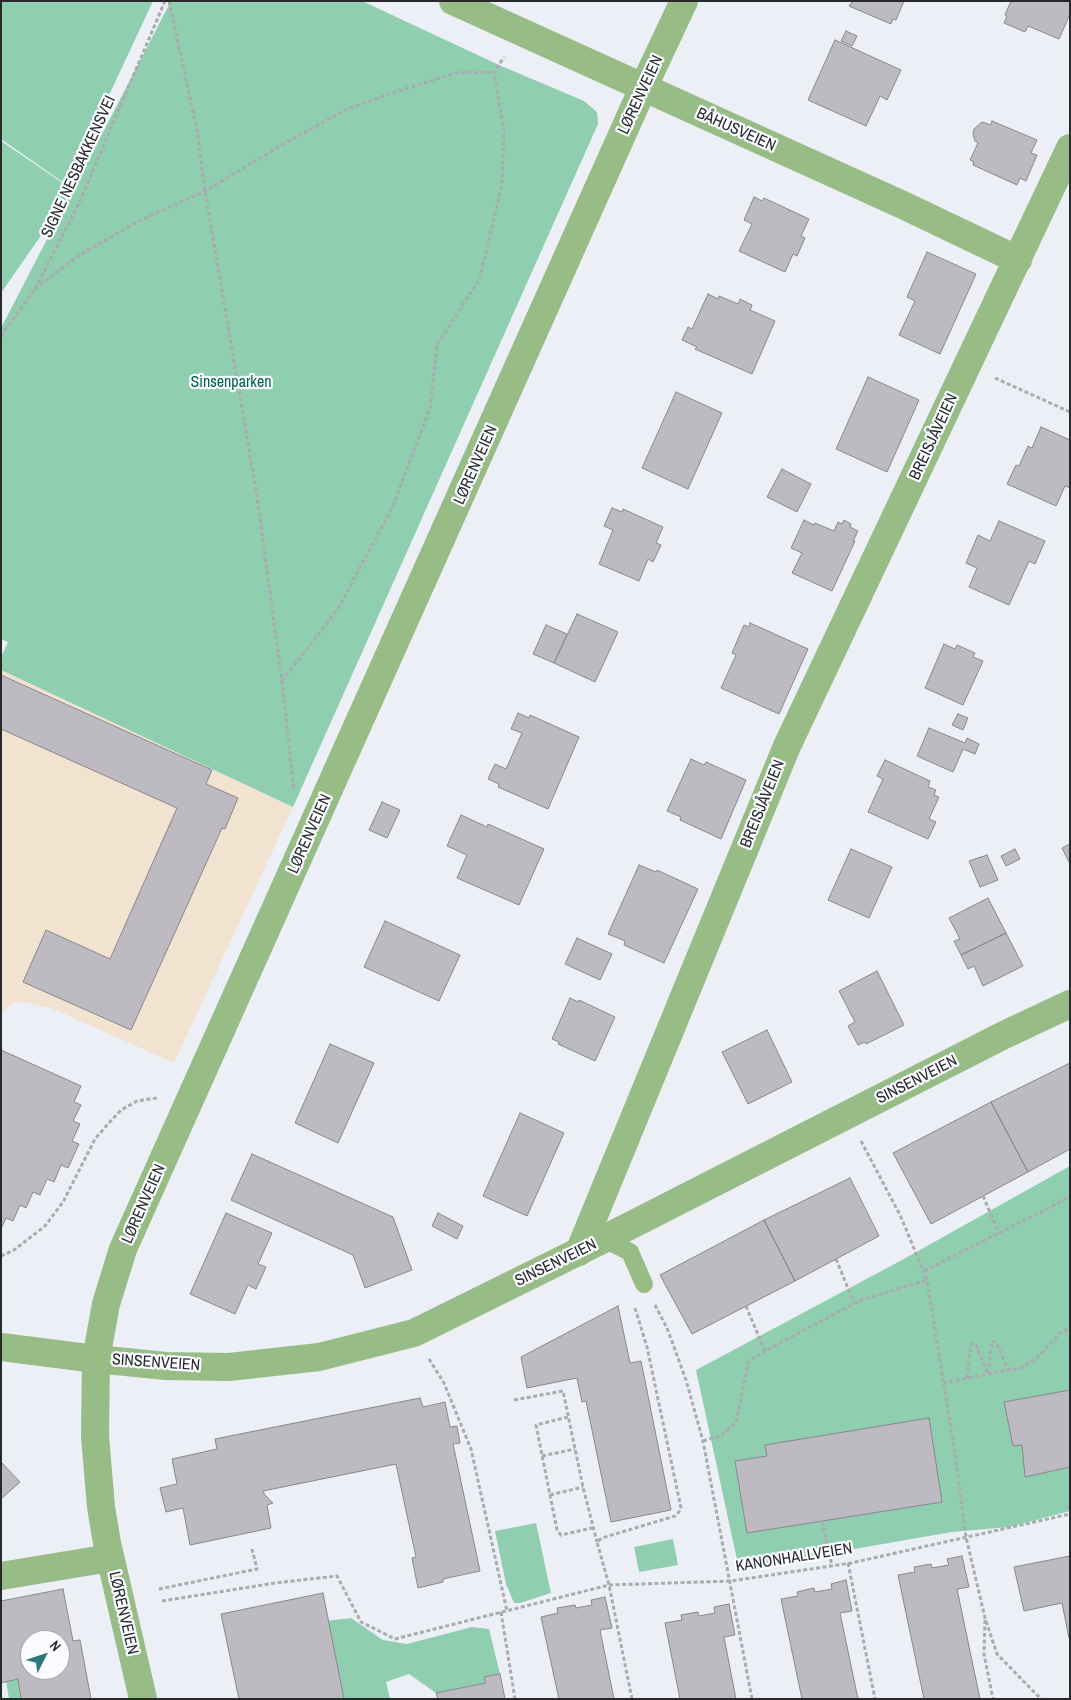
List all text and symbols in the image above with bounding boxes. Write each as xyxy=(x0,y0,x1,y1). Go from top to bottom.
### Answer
street label: LØRENVEIEN xyxy=(614,53,668,137)
street label: SIGNE NESBAKKENSVEI xyxy=(38,93,120,241)
street label: BÅHUSVEIEN xyxy=(693,104,779,156)
park label: Sinsenparken xyxy=(191,373,271,393)
street label: BREISJÅVEIEN xyxy=(906,391,962,483)
street label: LØRENVEIEN xyxy=(450,422,502,508)
street label: BREISJÅVEIEN xyxy=(737,757,789,851)
street label: LØRENVEIEN xyxy=(284,791,336,877)
street label: SINSENVEIEN xyxy=(873,1051,961,1109)
street label: LØRENVEIEN xyxy=(118,1161,170,1247)
street label: SINSENVEIEN xyxy=(512,1235,600,1291)
street label: SINSENVEIEN xyxy=(111,1350,201,1376)
street label: KANONHALLVEIEN xyxy=(734,1539,854,1577)
street label: LØRENVEIEN xyxy=(104,1570,142,1656)
north arrow xyxy=(20,1630,70,1680)
text: N xyxy=(46,1637,65,1655)

